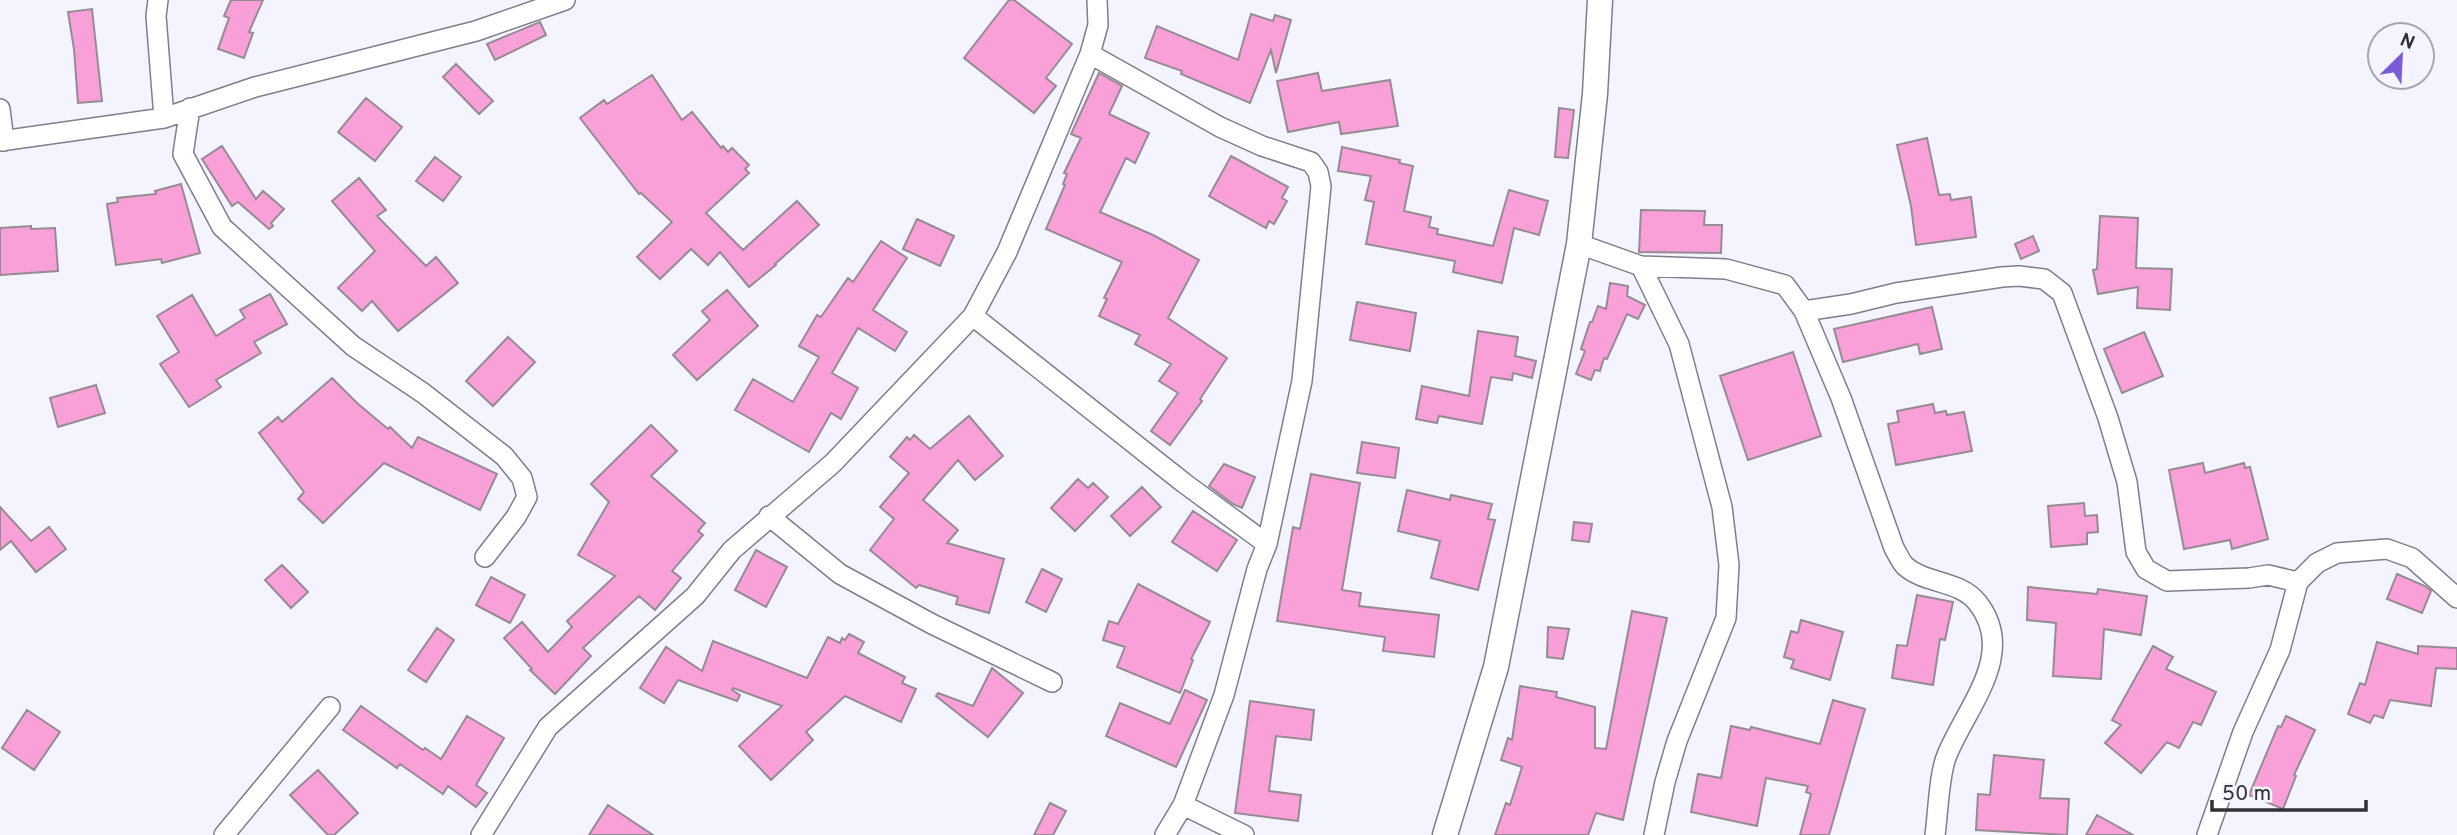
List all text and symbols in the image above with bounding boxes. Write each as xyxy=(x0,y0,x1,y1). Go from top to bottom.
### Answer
north arrow xyxy=(2366,21,2436,91)
text: N xyxy=(2396,29,2418,56)
scale bar xyxy=(2212,768,2366,812)
text: 50 m xyxy=(2222,781,2271,808)

